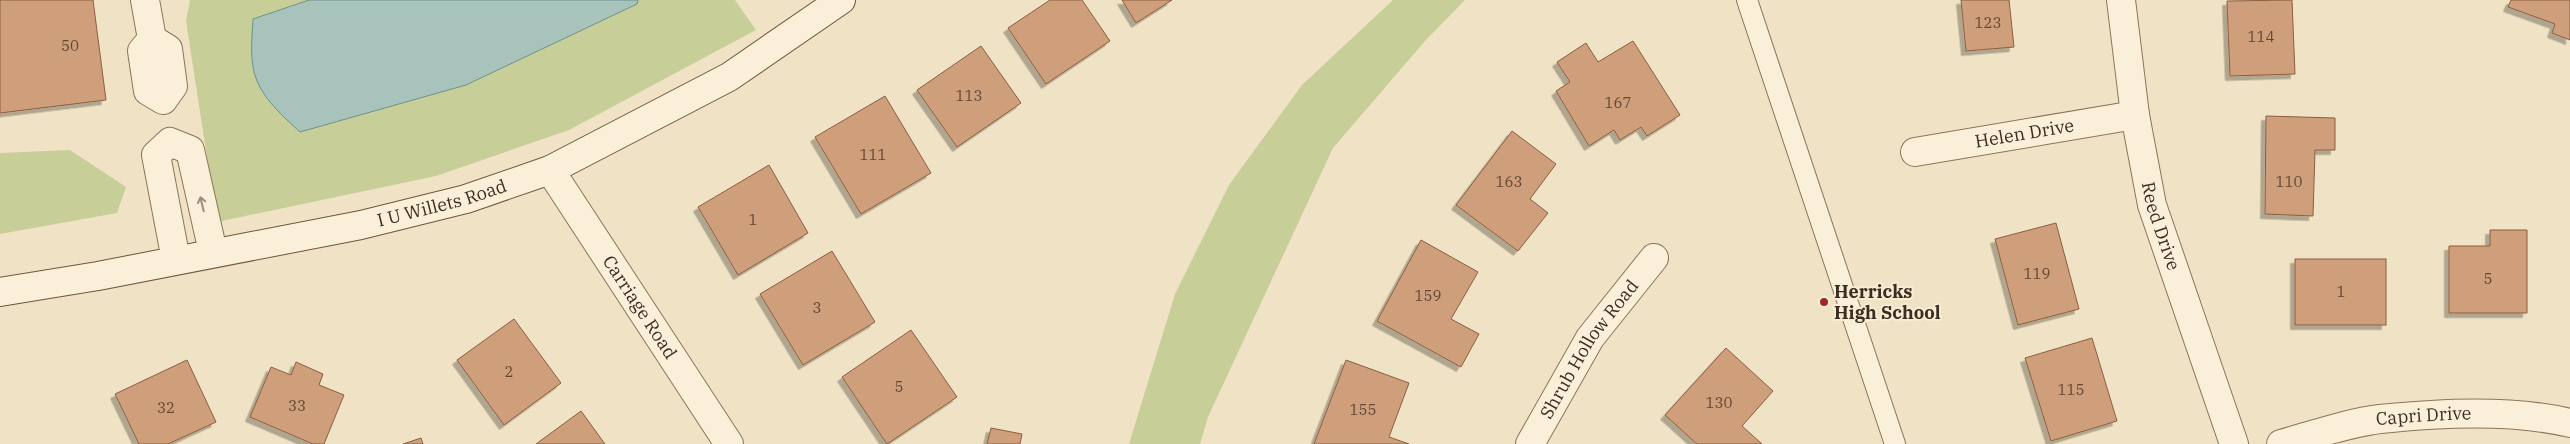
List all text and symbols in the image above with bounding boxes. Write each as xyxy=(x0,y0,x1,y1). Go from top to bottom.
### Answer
house number: 123 xyxy=(1974,13,2002,32)
house number: 114 xyxy=(2247,27,2275,46)
house number: 50 xyxy=(61,36,79,55)
house number: 113 xyxy=(955,86,983,105)
house number: 167 xyxy=(1604,93,1632,112)
street label: Helen Drive xyxy=(1973,113,2076,153)
house number: 111 xyxy=(859,145,887,164)
house number: 163 xyxy=(1495,172,1523,191)
house number: 110 xyxy=(2275,172,2303,191)
street label: I U Willets Road xyxy=(375,174,510,232)
street label: Reed Drive xyxy=(2137,180,2186,273)
one-way arrow xyxy=(197,197,206,213)
house number: 1 xyxy=(748,210,758,229)
street label: Carriage Road xyxy=(598,251,682,363)
house number: 119 xyxy=(2023,264,2051,283)
house number: 5 xyxy=(2483,269,2493,288)
street label: Shrub Hollow Road xyxy=(1535,275,1643,423)
place label: Herricks High School xyxy=(1834,280,1941,324)
house number: 1 xyxy=(2336,282,2346,301)
house number: 159 xyxy=(1414,286,1442,305)
marker: Herricks High School xyxy=(1818,296,1830,308)
house number: 3 xyxy=(812,298,822,317)
house number: 2 xyxy=(504,362,514,381)
house number: 5 xyxy=(894,377,904,396)
house number: 115 xyxy=(2057,380,2085,399)
house number: 130 xyxy=(1705,393,1733,412)
house number: 33 xyxy=(288,396,306,415)
house number: 32 xyxy=(157,398,175,417)
house number: 155 xyxy=(1349,400,1377,419)
street label: Capri Drive xyxy=(2375,401,2472,430)

